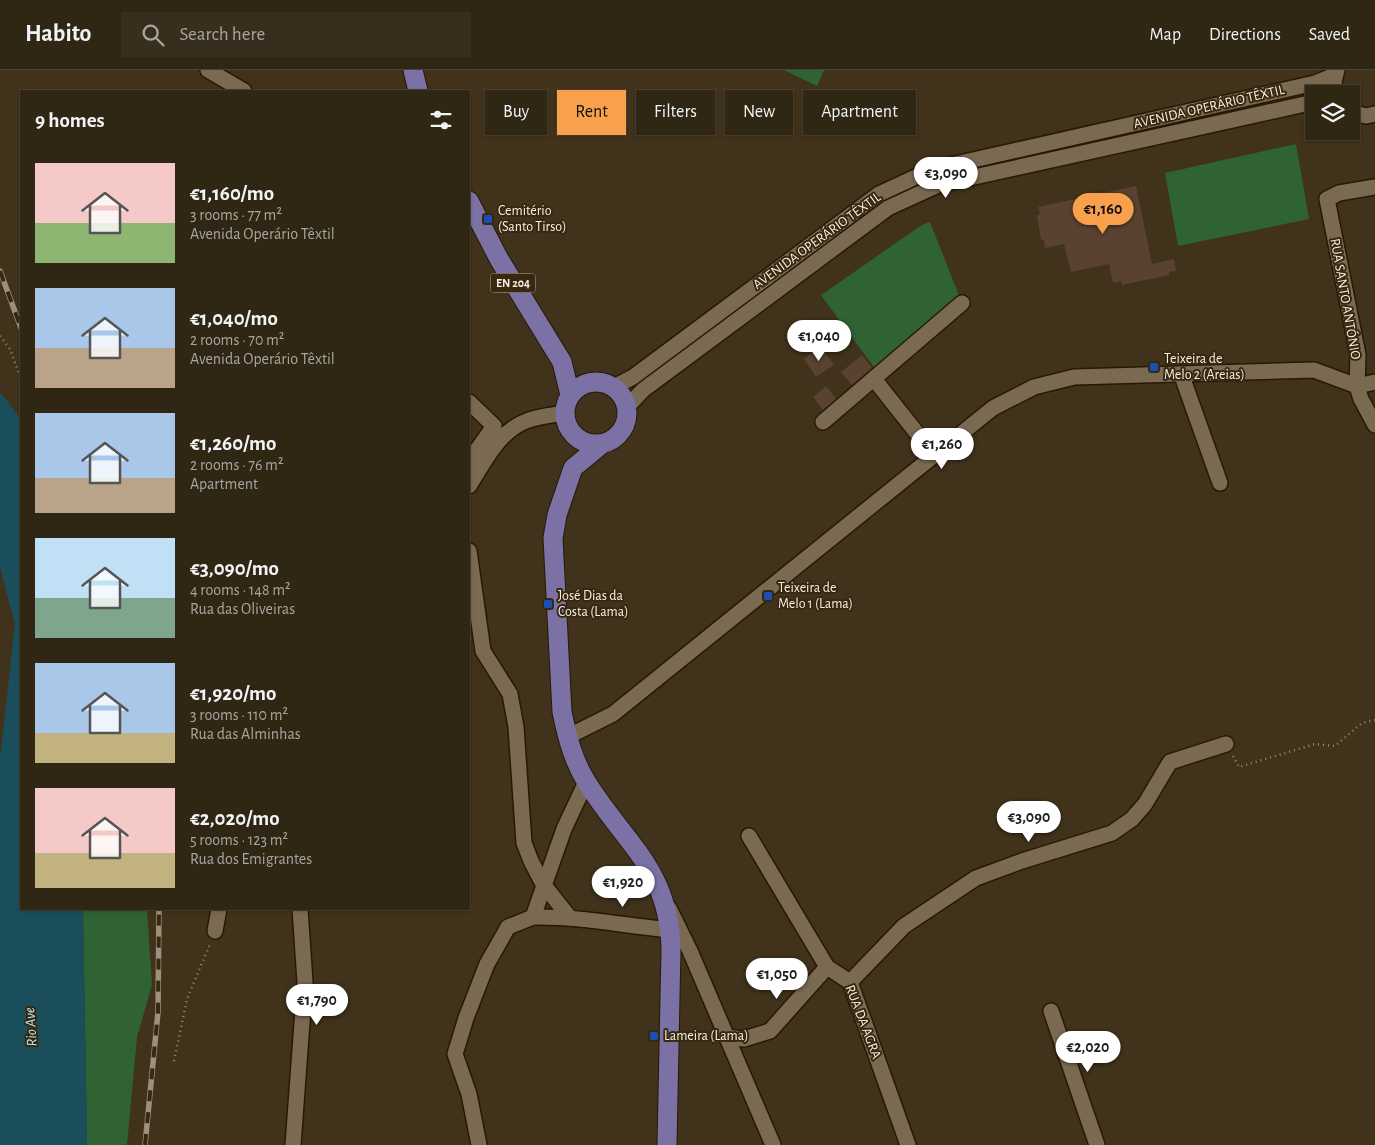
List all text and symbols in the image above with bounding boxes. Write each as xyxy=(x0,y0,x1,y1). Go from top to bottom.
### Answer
search box xyxy=(121,12,471,57)
icon: search xyxy=(139,21,167,49)
text: Habito xyxy=(25,22,91,46)
text: Search here xyxy=(179,25,265,44)
text: Map xyxy=(1150,26,1181,44)
text: Directions xyxy=(1209,26,1281,44)
text: Saved xyxy=(1309,26,1350,44)
street label: AVENIDA OPERÁRIO TÊXTIL xyxy=(1132,80,1286,131)
map controls xyxy=(1305,85,1360,140)
button: layers xyxy=(1305,85,1360,140)
chip: Buy xyxy=(485,90,547,135)
chip: Rent xyxy=(557,90,626,135)
chip: Filters xyxy=(636,90,715,135)
chip: New xyxy=(725,90,793,135)
chip: Apartment xyxy=(803,90,916,135)
icon: filters xyxy=(427,106,455,134)
text: 9 homes xyxy=(35,110,105,131)
pin: €3,090 xyxy=(905,156,987,199)
text: €3,090 xyxy=(925,165,967,181)
icon: home xyxy=(75,183,135,243)
text: €1,160/mo xyxy=(190,183,274,204)
street label: AVENIDA OPERÁRIO TÊXTIL xyxy=(749,187,884,292)
pin: €1,160 xyxy=(1062,192,1144,235)
text: €1,160 xyxy=(1084,201,1122,217)
place label: Cemitério (Santo Tirso) xyxy=(498,204,566,234)
text: 3 rooms · 77 m² xyxy=(190,207,282,223)
marker: Cemitério (Santo Tirso) xyxy=(482,213,494,225)
text: Avenida Operário Têxtil xyxy=(190,226,335,242)
street label: RUA SANTO ANTÓNIO xyxy=(1327,237,1366,361)
road number: EN 204 xyxy=(490,274,536,292)
icon: home xyxy=(75,308,135,368)
text: €1,040/mo xyxy=(190,308,278,329)
pin: €1,040 xyxy=(778,320,860,362)
text: €1,040 xyxy=(798,328,840,344)
text: 2 rooms · 70 m² xyxy=(190,332,284,348)
text: Avenida Operário Têxtil xyxy=(190,351,335,367)
place label: Teixeira de Melo 2 (Areias) xyxy=(1164,352,1245,382)
marker: Teixeira de Melo 2 (Areias) xyxy=(1148,361,1160,373)
pin: €1,260 xyxy=(901,428,983,470)
icon: home xyxy=(75,433,135,493)
text: €1,260/mo xyxy=(190,433,276,454)
text: €1,260 xyxy=(922,436,962,452)
text: 2 rooms · 76 m² xyxy=(190,457,284,473)
text: Apartment xyxy=(190,476,258,492)
icon: home xyxy=(75,558,135,618)
text: €3,090/mo xyxy=(190,558,279,579)
place label: Teixeira de Melo 1 (Lama) xyxy=(778,581,853,611)
text: 4 rooms · 148 m² xyxy=(190,582,291,598)
place label: José Dias da Costa (Lama) xyxy=(558,589,628,619)
marker: Teixeira de Melo 1 (Lama) xyxy=(762,590,774,602)
marker: José Dias da Costa (Lama) xyxy=(542,598,554,610)
text: Rua das Oliveiras xyxy=(190,601,295,617)
icon: home xyxy=(75,683,135,743)
text: €1,920/mo xyxy=(190,683,276,704)
text: 3 rooms · 110 m² xyxy=(190,707,288,723)
text: Rua das Alminhas xyxy=(190,726,301,742)
pin: €3,090 xyxy=(988,800,1070,843)
icon: home xyxy=(75,808,135,868)
text: €2,020/mo xyxy=(190,808,280,829)
text: €3,090 xyxy=(1008,809,1050,825)
text: 5 rooms · 123 m² xyxy=(190,832,288,848)
text: Rua dos Emigrantes xyxy=(190,851,312,867)
pin: €1,920 xyxy=(582,866,664,908)
text: €1,920 xyxy=(603,874,643,890)
pin: €1,050 xyxy=(736,958,818,1000)
text: €1,050 xyxy=(757,966,797,982)
street label: RUA DA AGRA xyxy=(843,983,883,1061)
pin: €1,790 xyxy=(276,984,358,1026)
text: €1,790 xyxy=(297,992,337,1008)
water label: Rio Ave xyxy=(22,1007,40,1047)
place label: Lameira (Lama) xyxy=(664,1029,749,1043)
marker: Lameira (Lama) xyxy=(648,1030,660,1042)
pin: €2,020 xyxy=(1047,1030,1129,1073)
text: €2,020 xyxy=(1067,1039,1109,1055)

